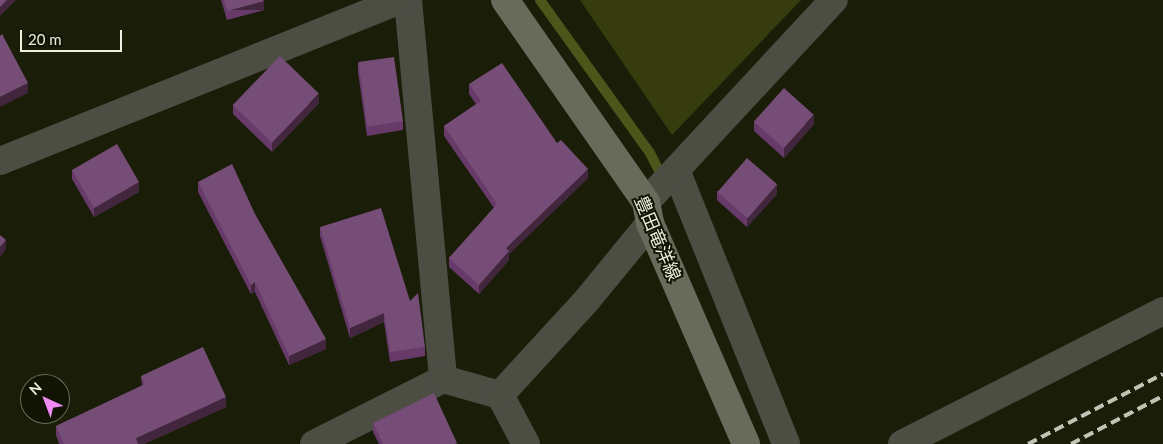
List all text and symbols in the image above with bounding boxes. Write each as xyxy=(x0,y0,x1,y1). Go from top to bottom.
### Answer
scale bar xyxy=(22,20,125,52)
text: 20 m xyxy=(28,30,62,48)
street label: 豊田竜洋線 xyxy=(630,192,686,284)
north arrow xyxy=(20,374,70,424)
text: N xyxy=(25,379,45,398)

